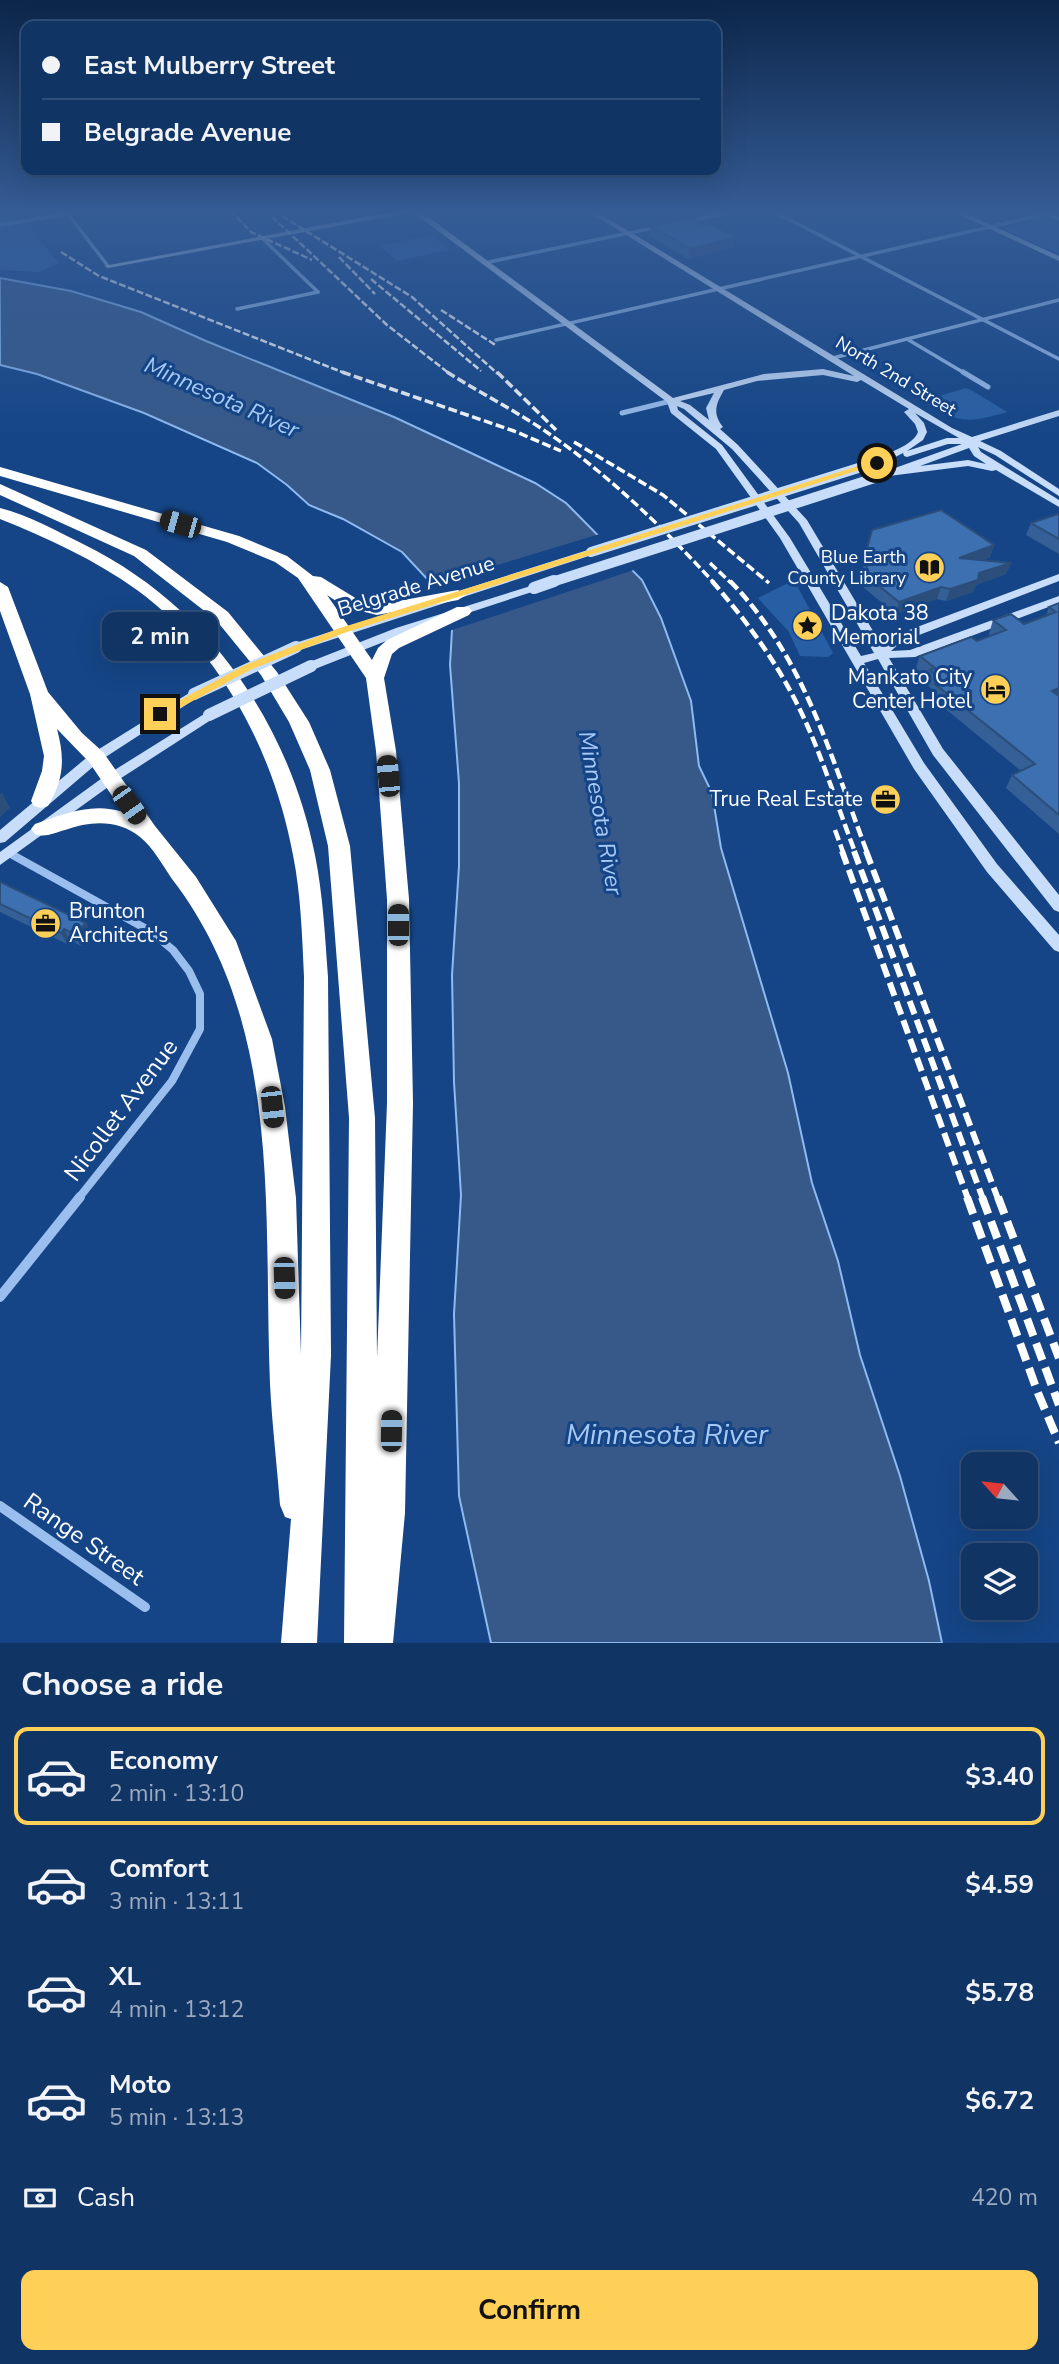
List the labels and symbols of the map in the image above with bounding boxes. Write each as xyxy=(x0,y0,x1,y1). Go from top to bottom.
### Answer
street label: North 2nd Street xyxy=(831,331,961,422)
water label: Minnesota River xyxy=(140,350,305,446)
route start xyxy=(861,447,893,479)
car xyxy=(157,508,204,540)
place label: Blue Earth County Library xyxy=(787,545,907,590)
street label: Belgrade Avenue xyxy=(334,549,498,623)
library icon: Blue Earth County Library xyxy=(912,550,946,584)
place label: Dakota 38 Memorial xyxy=(831,599,929,651)
place icon: Dakota 38 Memorial xyxy=(791,608,825,642)
callout: 2 min xyxy=(102,612,218,662)
place label: Mankato City Center Hotel xyxy=(848,663,973,715)
hotel icon: Mankato City Center Hotel xyxy=(978,672,1012,706)
route end xyxy=(144,698,176,730)
water label: Minnesota River xyxy=(571,729,630,898)
car xyxy=(376,754,401,798)
car xyxy=(109,782,150,828)
office icon: True Real Estate xyxy=(869,782,903,816)
place label: True Real Estate xyxy=(709,785,863,813)
place label: Brunton Architect's xyxy=(69,897,168,949)
car xyxy=(388,904,409,946)
office icon: Brunton Architect's xyxy=(29,906,63,940)
street label: Nicollet Avenue xyxy=(57,1032,185,1188)
car xyxy=(260,1085,285,1129)
car xyxy=(273,1257,296,1299)
car xyxy=(381,1410,402,1452)
water label: Minnesota River xyxy=(566,1416,769,1454)
north arrow xyxy=(961,1452,1038,1530)
street label: Range Street xyxy=(17,1485,151,1593)

